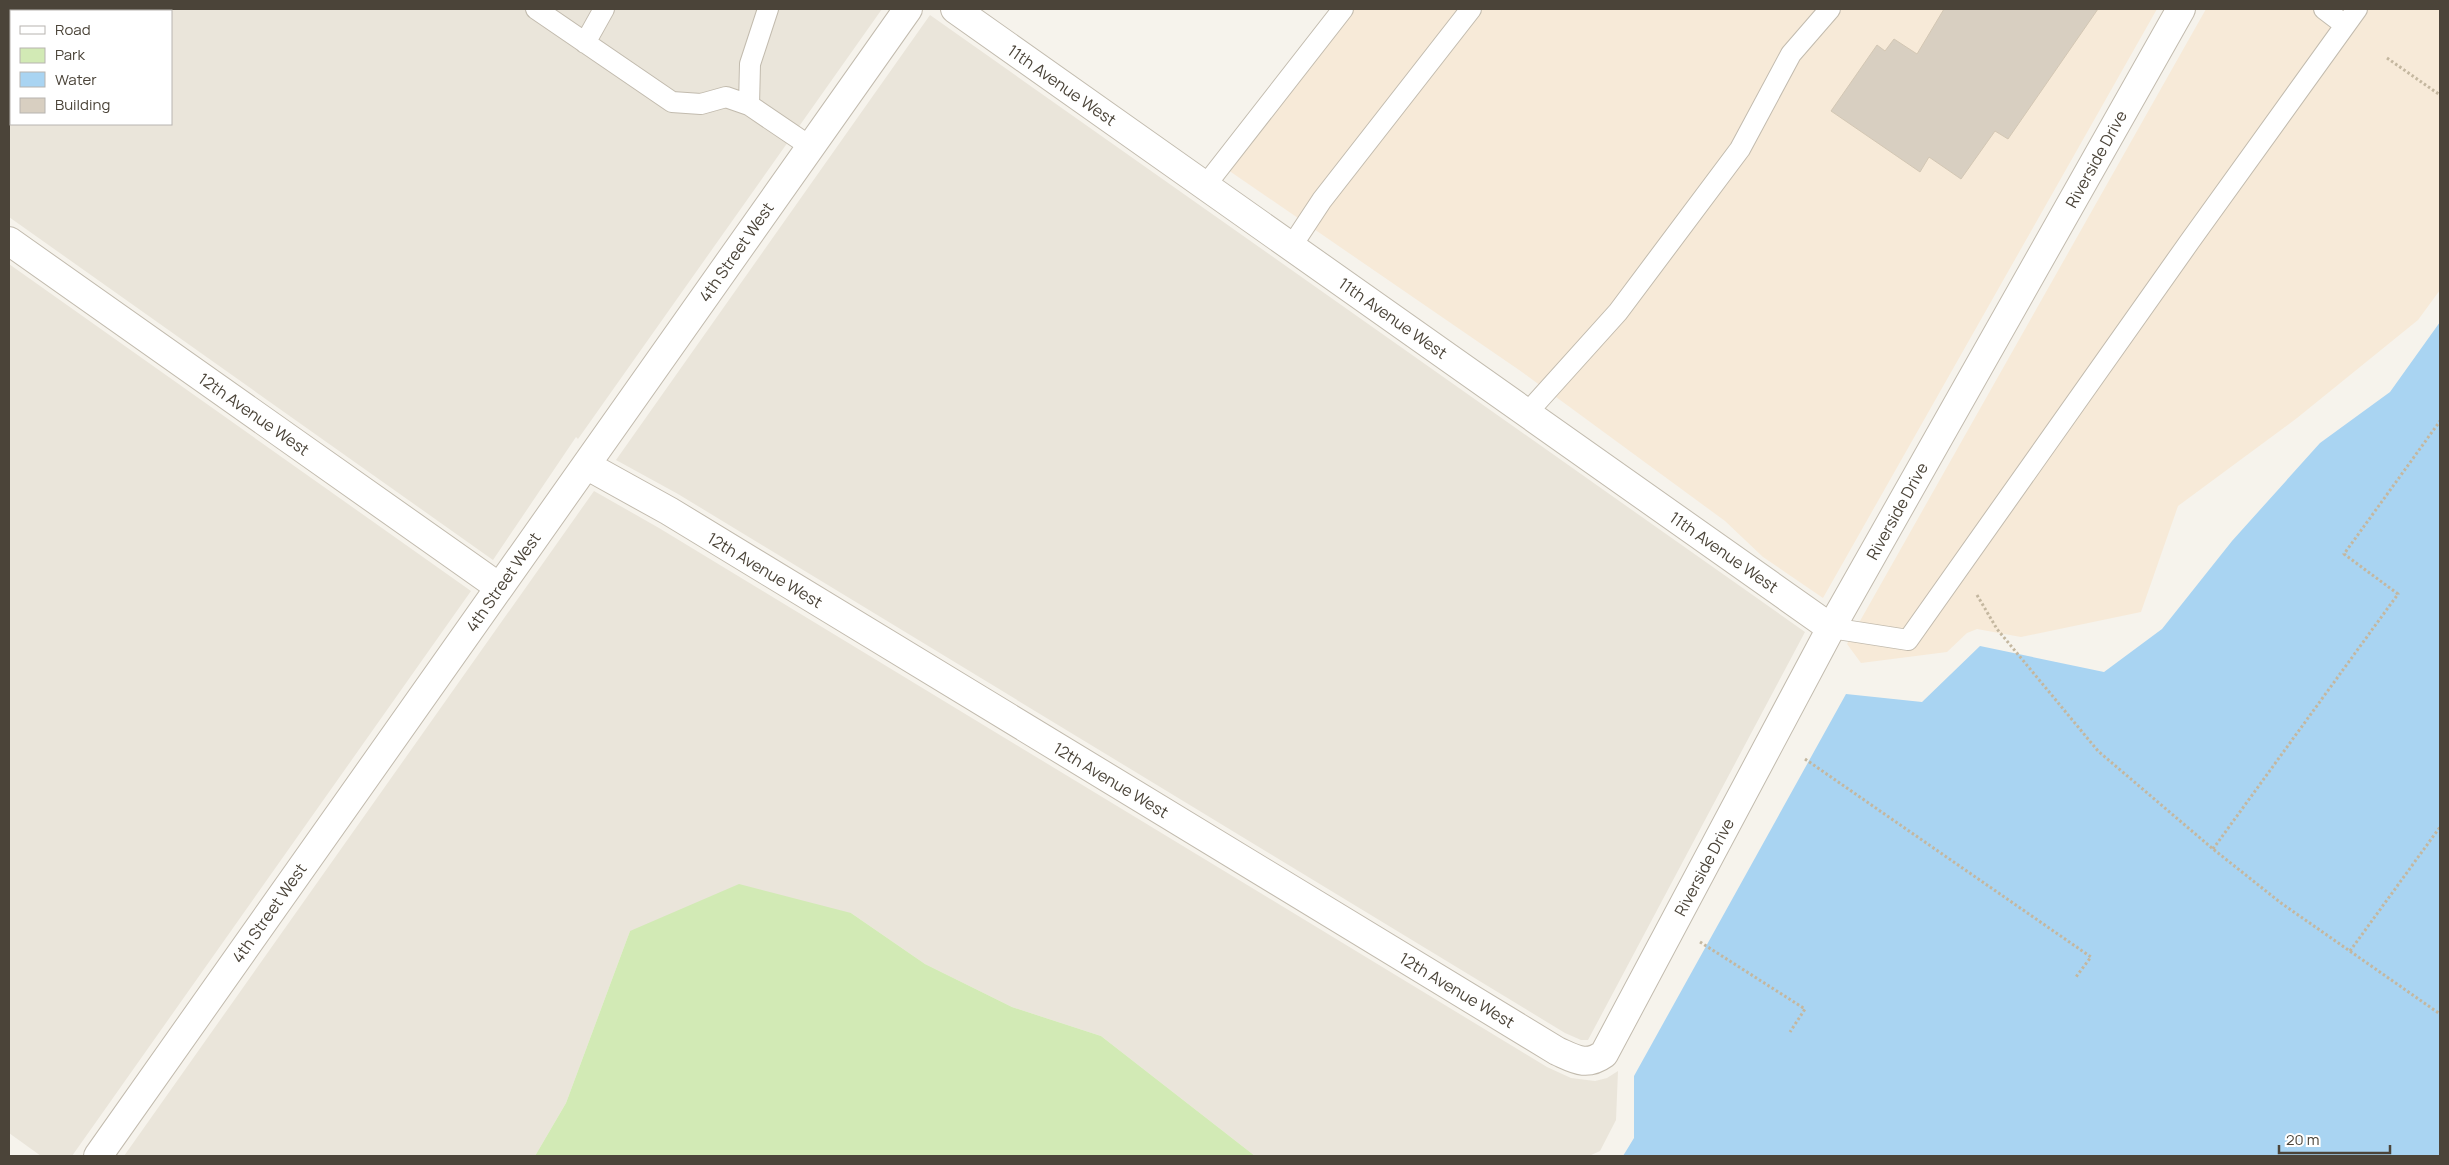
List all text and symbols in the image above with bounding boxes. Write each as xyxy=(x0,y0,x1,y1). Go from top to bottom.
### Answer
legend xyxy=(10,10,172,125)
text: Road xyxy=(55,19,91,40)
street label: 11th Avenue West xyxy=(1003,39,1121,131)
text: Park xyxy=(55,44,85,65)
text: Water xyxy=(55,69,97,90)
text: Building xyxy=(55,94,110,115)
street label: Riverside Drive xyxy=(2060,106,2132,212)
street label: 4th Street West xyxy=(693,198,779,306)
street label: 11th Avenue West xyxy=(1334,272,1452,364)
street label: 12th Avenue West xyxy=(194,368,314,460)
street label: Riverside Drive xyxy=(1861,458,1933,564)
street label: 11th Avenue West xyxy=(1665,506,1783,598)
street label: 12th Avenue West xyxy=(703,527,827,613)
street label: 4th Street West xyxy=(460,528,546,636)
street label: 12th Avenue West xyxy=(1049,737,1173,823)
street label: Riverside Drive xyxy=(1669,814,1739,920)
street label: 4th Street West xyxy=(226,859,312,967)
street label: 12th Avenue West xyxy=(1395,947,1519,1033)
scale bar xyxy=(2279,1122,2390,1154)
text: 20 m xyxy=(2286,1129,2319,1150)

